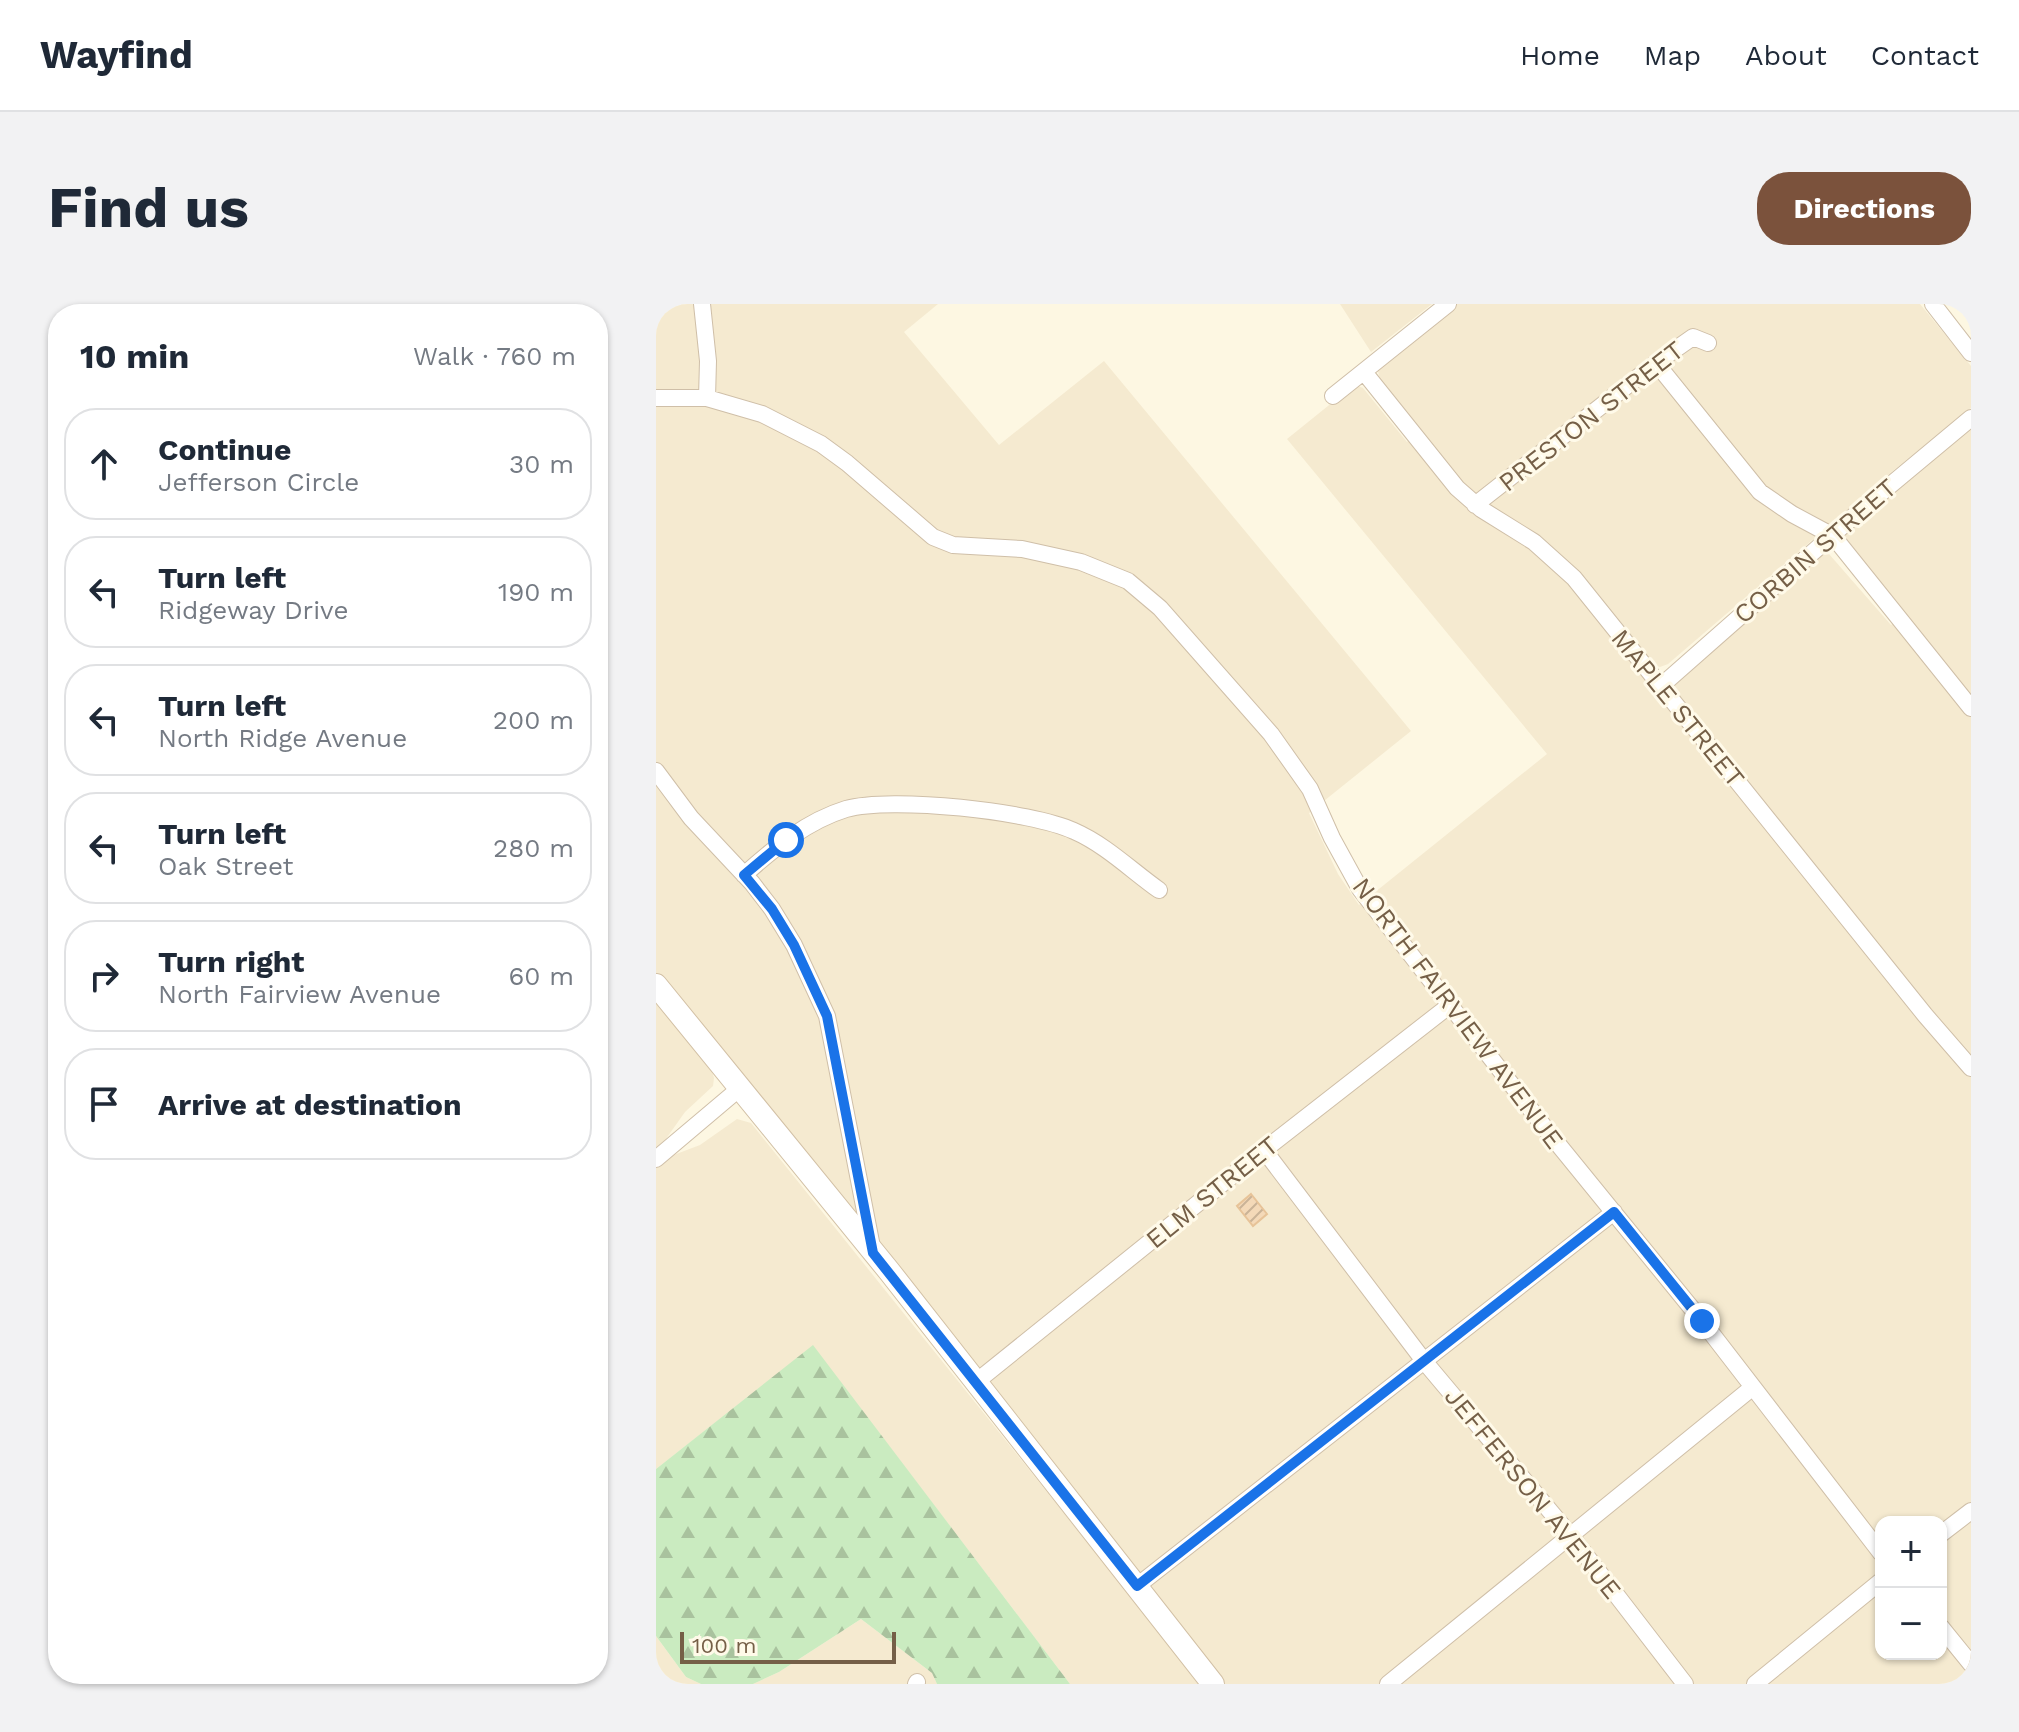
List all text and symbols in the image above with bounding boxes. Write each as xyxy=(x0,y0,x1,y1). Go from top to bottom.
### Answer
text: Wayfind xyxy=(40,33,193,77)
text: Home xyxy=(1520,39,1600,72)
text: Map xyxy=(1644,39,1701,72)
text: About xyxy=(1745,39,1827,72)
text: Contact xyxy=(1871,39,1979,72)
button: Directions xyxy=(1757,172,1971,245)
text: Find us xyxy=(48,175,249,241)
street label: PRESTON STREET xyxy=(1493,335,1689,497)
text: 10 min xyxy=(80,336,189,376)
text: Walk · 760 m xyxy=(413,341,576,371)
text: Continue xyxy=(158,432,291,467)
icon: ahead xyxy=(82,442,126,486)
text: 30 m xyxy=(509,449,574,479)
text: Jefferson Circle xyxy=(158,467,359,497)
street label: CORBIN STREET xyxy=(1728,472,1902,630)
text: Turn left xyxy=(158,560,286,595)
icon: left xyxy=(82,570,126,614)
text: 190 m xyxy=(498,577,574,607)
text: Ridgeway Drive xyxy=(158,595,349,625)
street label: MAPLE STREET xyxy=(1605,623,1751,793)
text: Turn left xyxy=(158,688,286,723)
icon: left xyxy=(82,698,126,742)
text: 200 m xyxy=(493,705,574,735)
text: North Ridge Avenue xyxy=(158,723,407,753)
text: Turn left xyxy=(158,816,286,851)
route start xyxy=(768,822,804,858)
icon: left xyxy=(82,826,126,870)
text: 280 m xyxy=(493,833,574,863)
text: Oak Street xyxy=(158,851,293,881)
street label: NORTH FAIRVIEW AVENUE xyxy=(1346,872,1570,1154)
text: Turn right xyxy=(158,944,304,979)
icon: right xyxy=(82,954,126,998)
text: 60 m xyxy=(508,961,574,991)
text: North Fairview Avenue xyxy=(158,979,441,1009)
icon: arrive xyxy=(82,1082,126,1126)
text: Arrive at destination xyxy=(158,1087,462,1122)
street label: ELM STREET xyxy=(1140,1130,1284,1254)
route end xyxy=(1684,1303,1720,1339)
street label: JEFFERSON AVENUE xyxy=(1439,1381,1627,1605)
map controls xyxy=(1875,1516,1947,1660)
button: + xyxy=(1875,1516,1947,1588)
button: − xyxy=(1875,1588,1947,1660)
scale bar xyxy=(680,1628,896,1664)
text: 100 m xyxy=(692,1633,756,1658)

